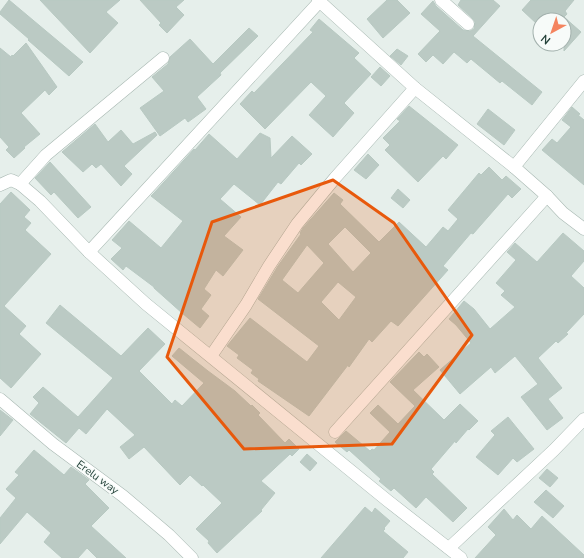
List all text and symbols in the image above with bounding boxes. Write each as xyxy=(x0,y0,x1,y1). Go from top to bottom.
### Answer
north arrow xyxy=(532,12,572,52)
text: N xyxy=(538,31,554,48)
street label: Erelu way xyxy=(73,457,122,498)

